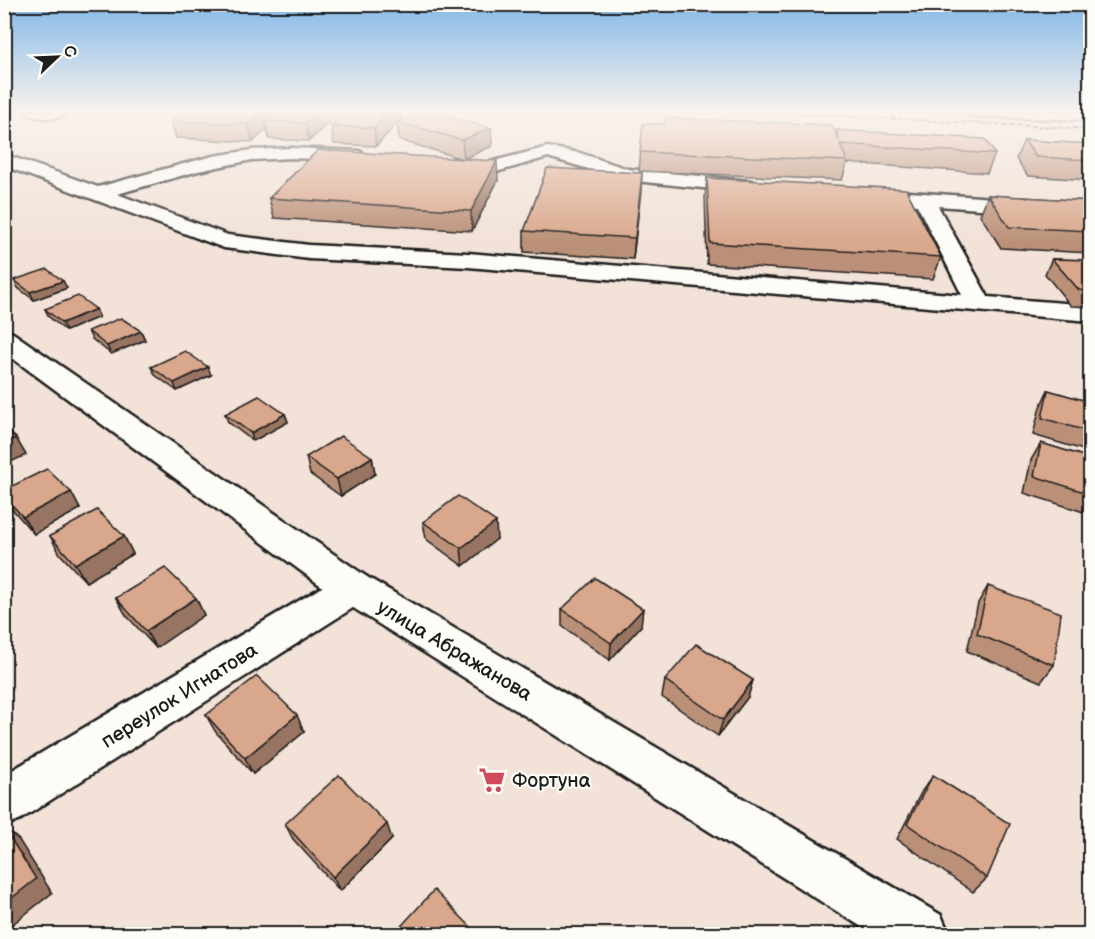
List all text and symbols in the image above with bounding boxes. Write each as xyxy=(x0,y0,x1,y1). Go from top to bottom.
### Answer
north arrow xyxy=(27,27,87,87)
text: С xyxy=(59,43,80,61)
street label: улица Абражанова xyxy=(373,595,536,707)
street label: переулок Игнатова xyxy=(97,638,262,754)
supermarket icon: Фортуна xyxy=(477,765,507,795)
place label: Фортуна xyxy=(512,769,591,793)

